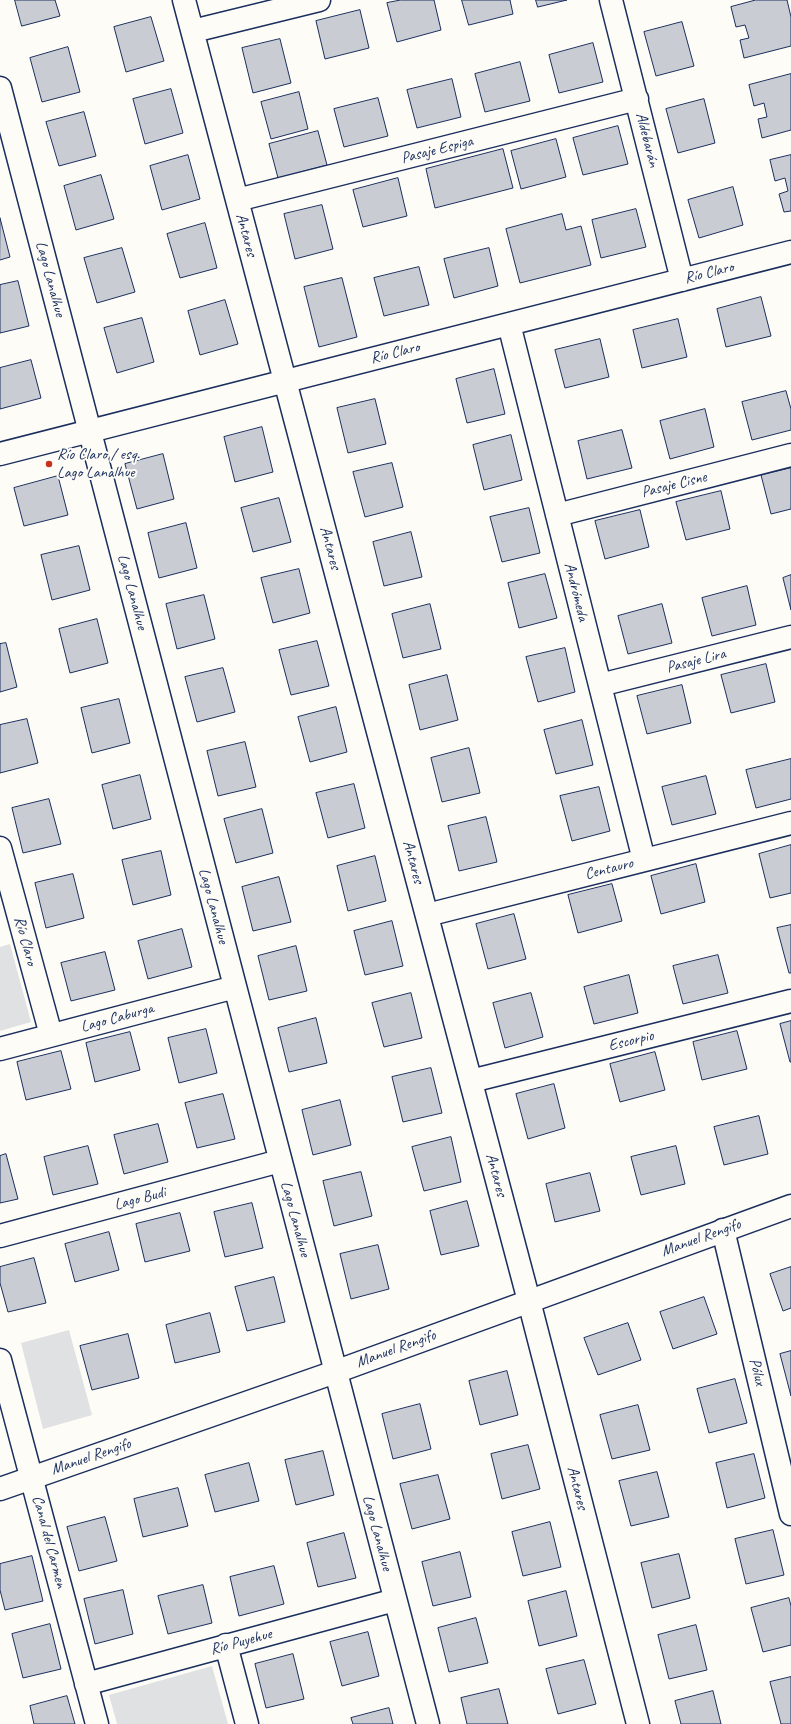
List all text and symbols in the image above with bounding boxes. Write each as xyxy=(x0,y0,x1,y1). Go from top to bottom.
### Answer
street label: Aldebarán xyxy=(631,111,663,169)
street label: Pasaje Espiga xyxy=(399,132,475,168)
street label: Antares xyxy=(231,211,261,259)
street label: Lago Lanalhue xyxy=(31,239,69,319)
street label: Río Claro xyxy=(682,258,736,288)
street label: Río Claro xyxy=(368,338,422,368)
place label: Río Claro / esq. Lago Lanalhue xyxy=(57,445,140,483)
marker: Río Claro / esq. Lago Lanalhue xyxy=(44,459,54,469)
street label: Pasaje Cisne xyxy=(639,468,709,502)
street label: Antares xyxy=(315,524,345,572)
street label: Lago Lanalhue xyxy=(113,552,151,632)
street label: Andrómeda xyxy=(559,561,593,623)
street label: Pasaje Lira xyxy=(665,644,727,678)
street label: Antares xyxy=(398,838,428,886)
street label: Centauro xyxy=(583,854,635,884)
street label: Lago Lanalhue xyxy=(194,866,232,946)
street label: Río Claro xyxy=(9,914,41,968)
street label: Lago Caburga xyxy=(79,999,155,1037)
street label: Escorpio xyxy=(607,1026,655,1056)
street label: Antares xyxy=(481,1151,511,1199)
street label: Lago Lanalhue xyxy=(276,1179,314,1259)
street label: Lago Budi xyxy=(112,1183,168,1215)
street label: Manuel Rengifo xyxy=(659,1215,743,1261)
street label: Manuel Rengifo xyxy=(354,1326,438,1372)
street label: Pólux xyxy=(744,1356,770,1388)
street label: Manuel Rengifo xyxy=(49,1434,133,1480)
street label: Antares xyxy=(562,1464,592,1512)
street label: Canal del Carmen xyxy=(27,1493,71,1591)
street label: Lago Lanalhue xyxy=(358,1493,396,1573)
street label: Río Puyehue xyxy=(208,1625,274,1659)

